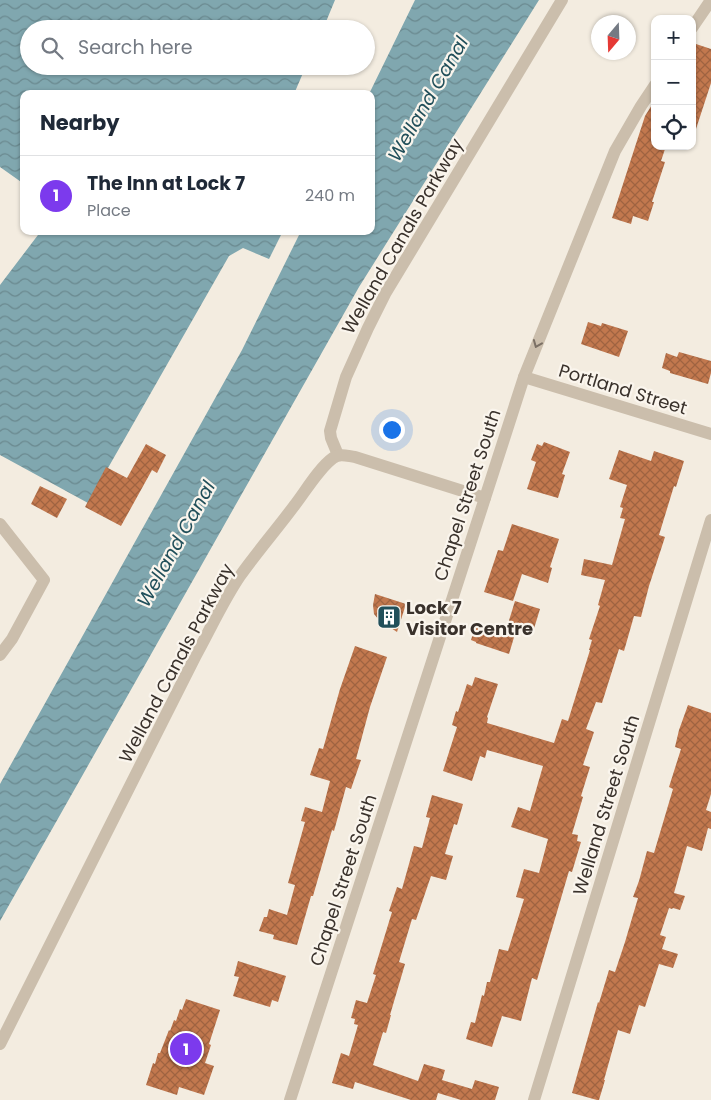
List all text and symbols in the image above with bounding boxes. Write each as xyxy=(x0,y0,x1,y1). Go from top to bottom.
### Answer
north arrow xyxy=(591,15,636,60)
map controls xyxy=(651,15,696,150)
button: + xyxy=(651,15,696,60)
search box xyxy=(20,20,375,75)
water label: Welland Canal xyxy=(381,31,475,167)
icon: search xyxy=(38,34,66,62)
text: Search here xyxy=(78,34,192,61)
button: − xyxy=(651,60,696,105)
button: locate xyxy=(651,105,696,150)
text: Nearby xyxy=(40,108,120,137)
street label: Welland Canals Parkway xyxy=(336,134,468,338)
text: The Inn at Lock 7 xyxy=(87,170,245,197)
text: 1 xyxy=(53,184,59,207)
text: 240 m xyxy=(305,184,355,207)
text: Place xyxy=(87,199,131,222)
one-way arrow xyxy=(533,340,543,348)
street label: Portland Street xyxy=(556,358,690,420)
street label: Chapel Street South xyxy=(427,406,507,584)
your location xyxy=(379,417,405,443)
water label: Welland Canal xyxy=(130,476,222,612)
street label: Welland Canals Parkway xyxy=(113,559,239,767)
place label: Lock 7 Visitor Centre xyxy=(406,595,533,641)
building icon: Lock 7 Visitor Centre xyxy=(376,604,402,630)
street label: Welland Street South xyxy=(567,712,645,898)
street label: Chapel Street South xyxy=(303,791,383,969)
pin: 1 xyxy=(170,1030,202,1068)

